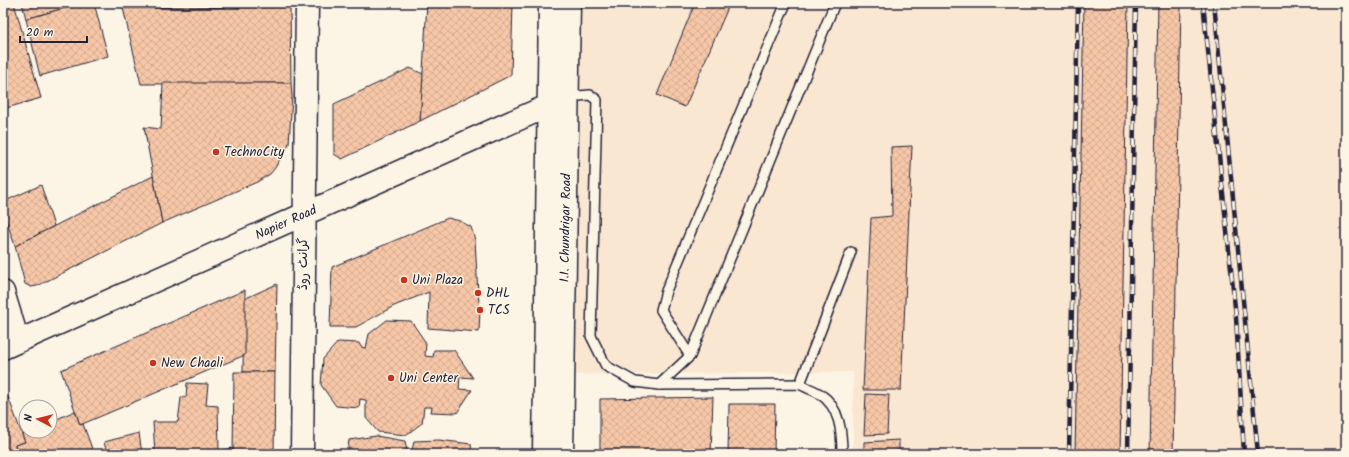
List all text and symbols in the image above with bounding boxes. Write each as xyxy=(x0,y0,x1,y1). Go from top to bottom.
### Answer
scale bar xyxy=(20,18,87,44)
text: 20 m xyxy=(26,23,54,42)
place label: TechnoCity xyxy=(224,142,285,163)
marker: TechnoCity xyxy=(211,147,221,157)
street label: I.I. Chundrigar Road xyxy=(555,173,577,283)
street label: Napier Road xyxy=(252,200,321,246)
street label: گرانٹ روڈ xyxy=(293,237,314,290)
place label: Uni Plaza xyxy=(412,270,463,291)
marker: Uni Plaza xyxy=(399,275,409,285)
place label: DHL xyxy=(486,283,510,304)
marker: DHL xyxy=(473,288,483,298)
place label: TCS xyxy=(488,300,510,321)
marker: TCS xyxy=(475,305,485,315)
place label: New Chaali xyxy=(161,353,224,374)
marker: New Chaali xyxy=(148,358,158,368)
place label: Uni Center xyxy=(399,368,458,389)
marker: Uni Center xyxy=(386,373,396,383)
north arrow xyxy=(18,399,58,439)
text: N xyxy=(20,413,38,422)

